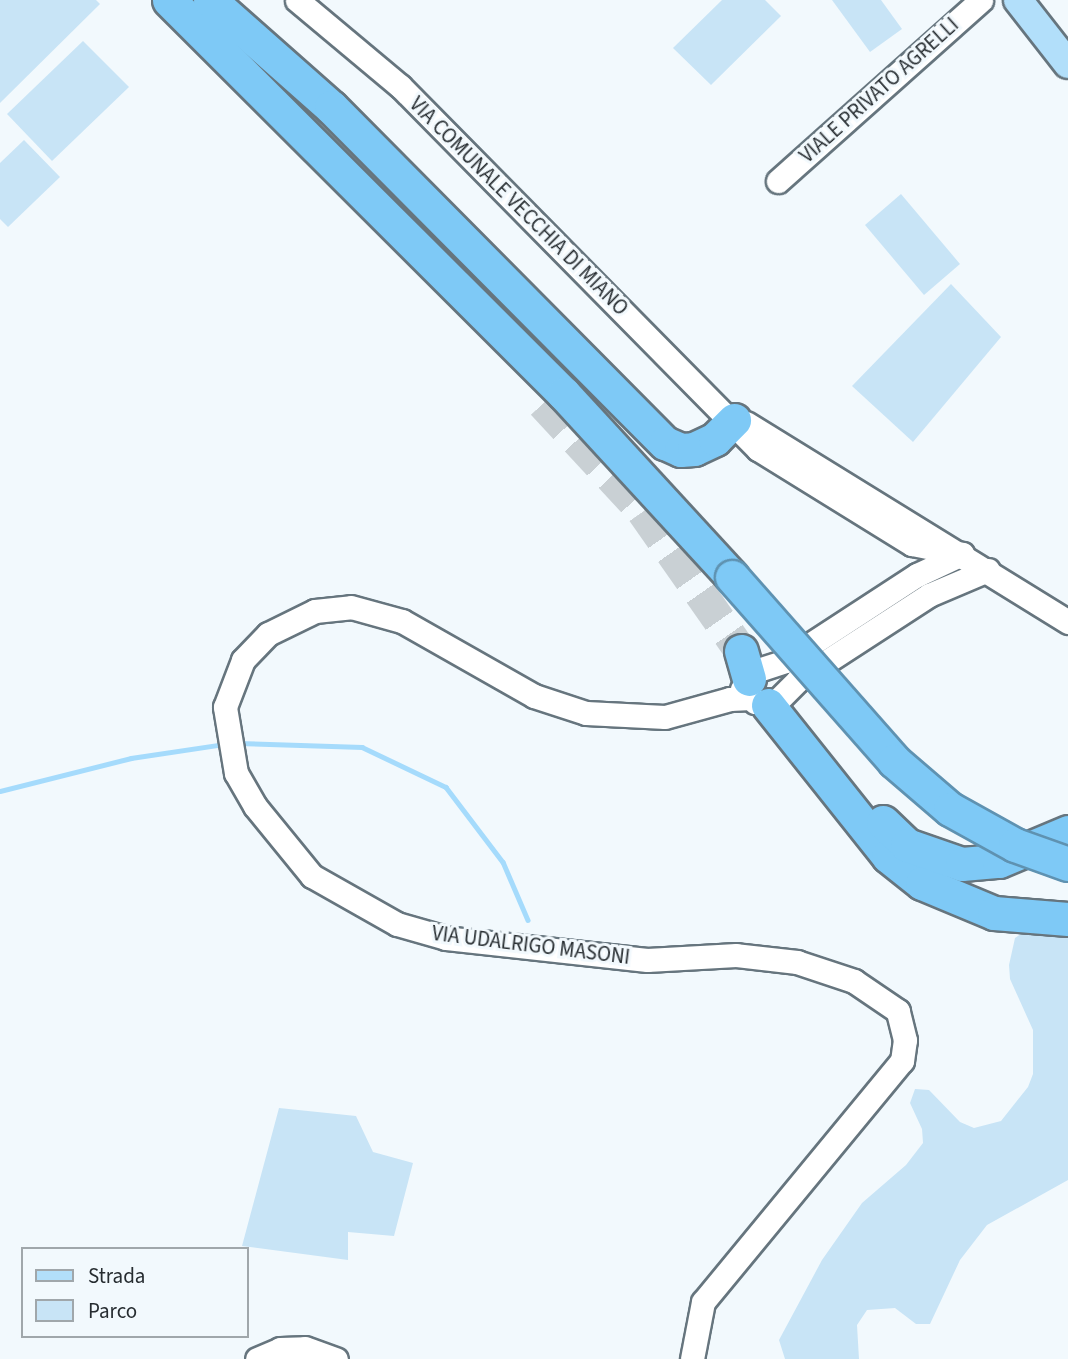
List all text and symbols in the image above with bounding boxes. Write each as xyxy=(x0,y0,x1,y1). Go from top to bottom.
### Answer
street label: VIALE PRIVATO AGRELLI xyxy=(794,12,964,168)
street label: VIA COMUNALE VECCHIA DI MIANO xyxy=(404,91,634,321)
street label: VIA UDALRIGO MASONI xyxy=(431,920,631,970)
legend xyxy=(21,1247,248,1338)
text: Strada xyxy=(88,1261,145,1291)
text: Parco xyxy=(88,1296,137,1326)

